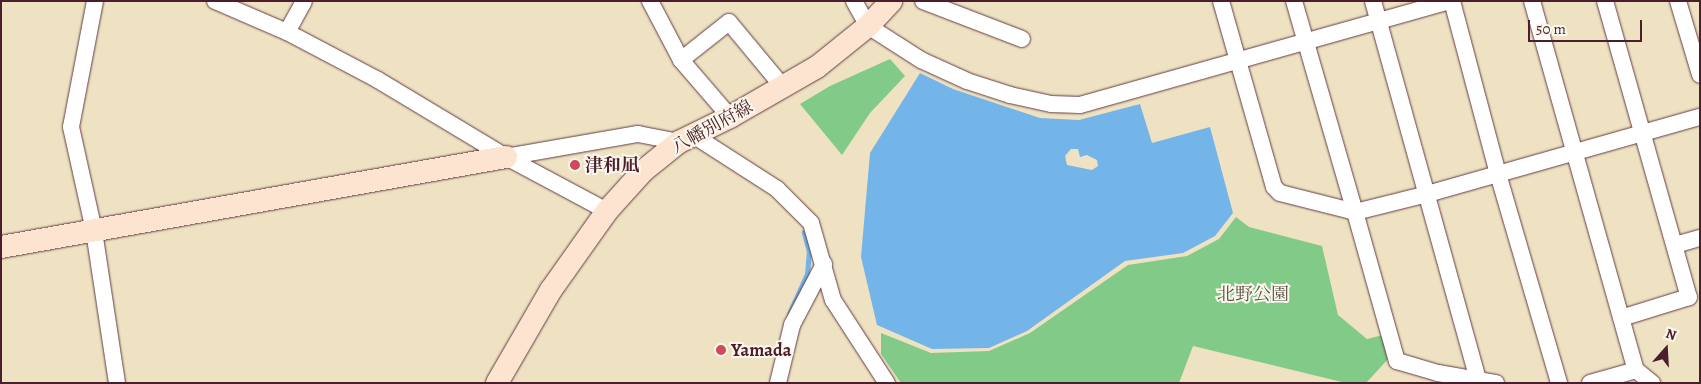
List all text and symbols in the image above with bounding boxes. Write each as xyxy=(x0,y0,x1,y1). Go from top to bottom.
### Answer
scale bar xyxy=(1531,10,1645,42)
text: 50 m xyxy=(1536,19,1566,39)
street label: 八幡別府線 xyxy=(667,96,757,158)
place label: 津和凪 xyxy=(585,154,639,176)
marker: 津和凪 xyxy=(569,159,581,171)
park label: 北野公園 xyxy=(1217,283,1289,305)
north arrow xyxy=(1641,324,1691,374)
text: N xyxy=(1663,324,1679,345)
place label: Yamada xyxy=(731,339,791,361)
marker: Yamada xyxy=(715,344,727,356)

